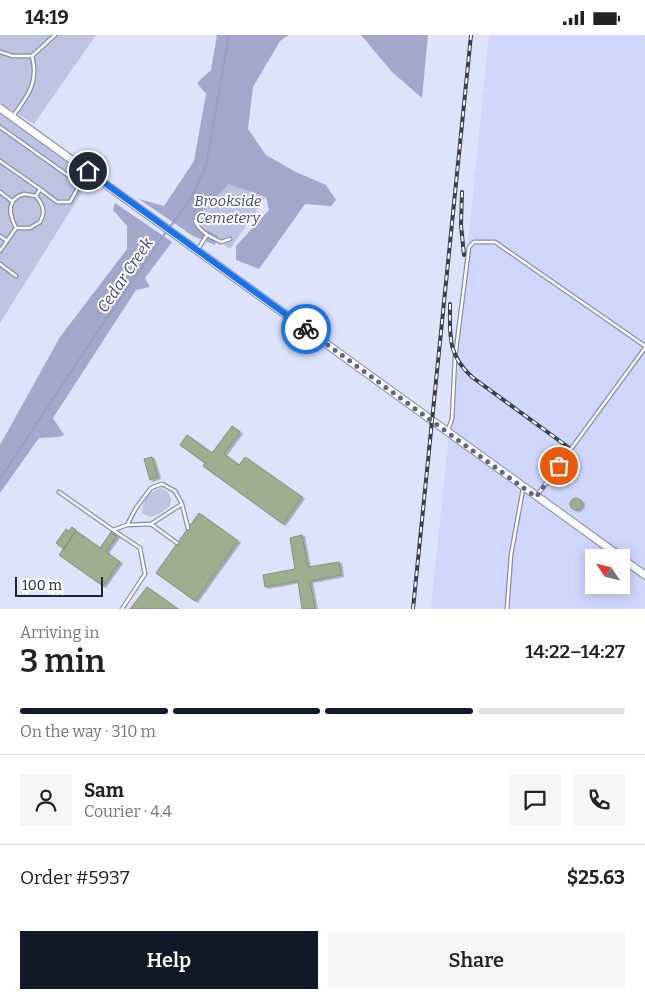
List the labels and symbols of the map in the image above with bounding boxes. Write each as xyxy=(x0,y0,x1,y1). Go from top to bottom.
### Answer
pin xyxy=(67,150,109,192)
park label: Brookside Cemetery xyxy=(194,192,262,227)
water label: Cedar Creek xyxy=(93,234,157,316)
courier xyxy=(281,304,331,354)
pin xyxy=(538,445,580,487)
north arrow xyxy=(585,549,630,594)
scale bar xyxy=(15,574,102,597)

